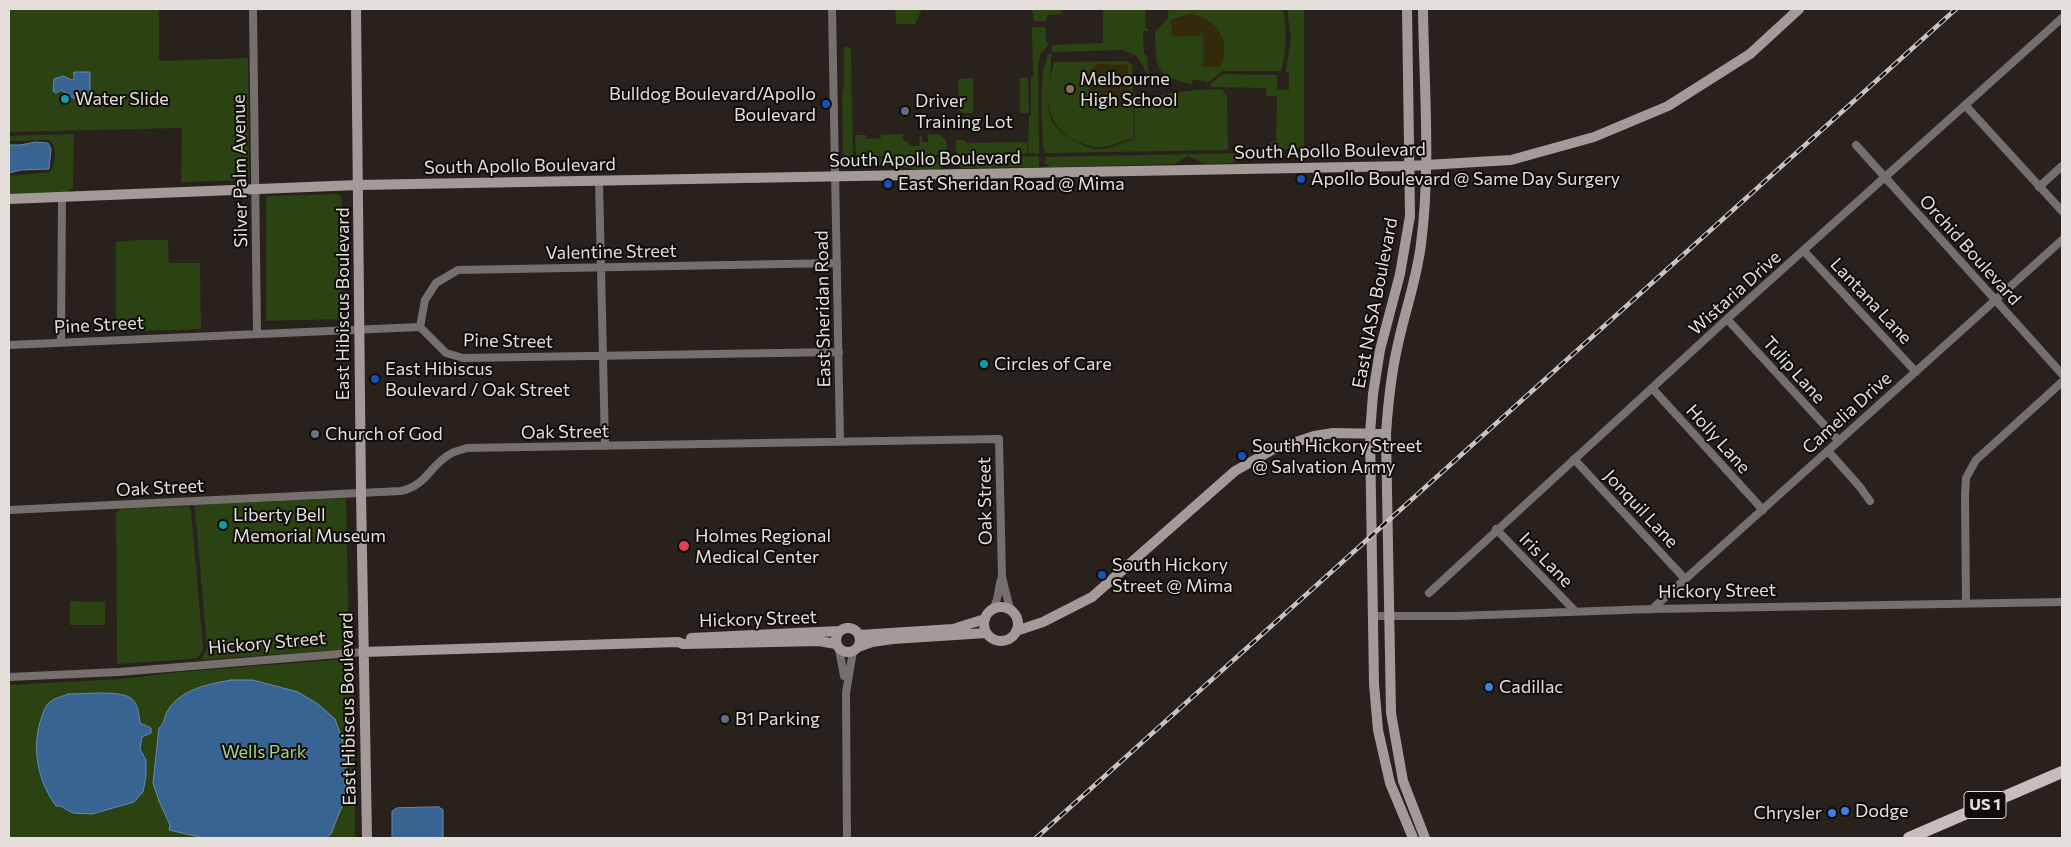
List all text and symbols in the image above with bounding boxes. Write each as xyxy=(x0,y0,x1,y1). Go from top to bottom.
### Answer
place label: Melbourne High School xyxy=(1080,68,1177,110)
place label: Bulldog Boulevard/Apollo Boulevard xyxy=(609,83,816,126)
marker: Melbourne High School xyxy=(1064,83,1076,95)
place label: Water Slide xyxy=(75,88,169,110)
place label: Driver Training Lot xyxy=(915,90,1013,132)
marker: Water Slide xyxy=(59,93,71,105)
street label: Silver Palm Avenue xyxy=(228,94,252,248)
marker: Bulldog Boulevard/Apollo Boulevard xyxy=(820,98,832,110)
marker: Driver Training Lot xyxy=(899,105,911,117)
street label: South Apollo Boulevard xyxy=(1234,139,1426,163)
street label: South Apollo Boulevard xyxy=(829,147,1021,171)
street label: South Apollo Boulevard xyxy=(424,154,616,178)
place label: Apollo Boulevard @ Same Day Surgery xyxy=(1311,168,1620,190)
place label: East Sheridan Road @ Mima xyxy=(898,173,1125,195)
marker: Apollo Boulevard @ Same Day Surgery xyxy=(1295,173,1307,185)
marker: East Sheridan Road @ Mima xyxy=(882,178,894,190)
street label: Orchid Boulevard xyxy=(1915,190,2025,310)
street label: East Hibiscus Boulevard xyxy=(332,207,354,401)
street label: East NASA Boulevard xyxy=(1348,216,1402,390)
street label: East Sheridan Road xyxy=(811,230,835,388)
street label: Valentine Street xyxy=(545,240,677,264)
street label: Wistaria Drive xyxy=(1685,246,1785,340)
street label: Lantana Lane xyxy=(1826,254,1916,348)
street label: Pine Street xyxy=(53,312,145,338)
street label: Pine Street xyxy=(463,329,553,353)
street label: Tulip Lane xyxy=(1758,332,1830,408)
place label: Circles of Care xyxy=(994,353,1112,375)
place label: East Hibiscus Boulevard / Oak Street xyxy=(385,358,570,400)
marker: Circles of Care xyxy=(978,358,990,370)
street label: Camelia Drive xyxy=(1798,367,1896,459)
marker: East Hibiscus Boulevard / Oak Street xyxy=(369,373,381,385)
street label: Holly Lane xyxy=(1681,400,1755,478)
street label: Oak Street xyxy=(521,420,609,444)
place label: Church of God xyxy=(325,423,443,445)
marker: Church of God xyxy=(309,428,321,440)
place label: South Hickory Street @ Salvation Army xyxy=(1252,435,1422,478)
marker: South Hickory Street @ Salvation Army xyxy=(1236,450,1248,462)
street label: Oak Street xyxy=(973,457,997,545)
street label: Jonquil Lane xyxy=(1599,465,1683,553)
street label: Oak Street xyxy=(115,475,205,501)
place label: Liberty Bell Memorial Museum xyxy=(233,504,386,546)
marker: Liberty Bell Memorial Museum xyxy=(217,519,229,531)
place label: Holmes Regional Medical Center xyxy=(695,525,831,568)
street label: Iris Lane xyxy=(1515,528,1577,592)
marker: Holmes Regional Medical Center xyxy=(677,539,691,553)
place label: South Hickory Street @ Mima xyxy=(1112,554,1233,596)
marker: South Hickory Street @ Mima xyxy=(1096,569,1108,581)
street label: Hickory Street xyxy=(1658,579,1776,603)
street label: Hickory Street xyxy=(699,606,817,632)
street label: East Hibiscus Boulevard xyxy=(336,612,360,806)
street label: Hickory Street xyxy=(207,627,327,659)
place label: Cadillac xyxy=(1499,676,1563,698)
marker: Cadillac xyxy=(1483,681,1495,693)
place label: B1 Parking xyxy=(735,708,820,730)
marker: B1 Parking xyxy=(719,713,731,725)
park label: Wells Park xyxy=(221,741,307,763)
road number: US 1 xyxy=(1964,792,2006,818)
place label: Dodge xyxy=(1855,800,1908,822)
place label: Chrysler xyxy=(1754,802,1822,824)
marker: Dodge xyxy=(1839,805,1851,817)
marker: Chrysler xyxy=(1826,807,1838,819)

